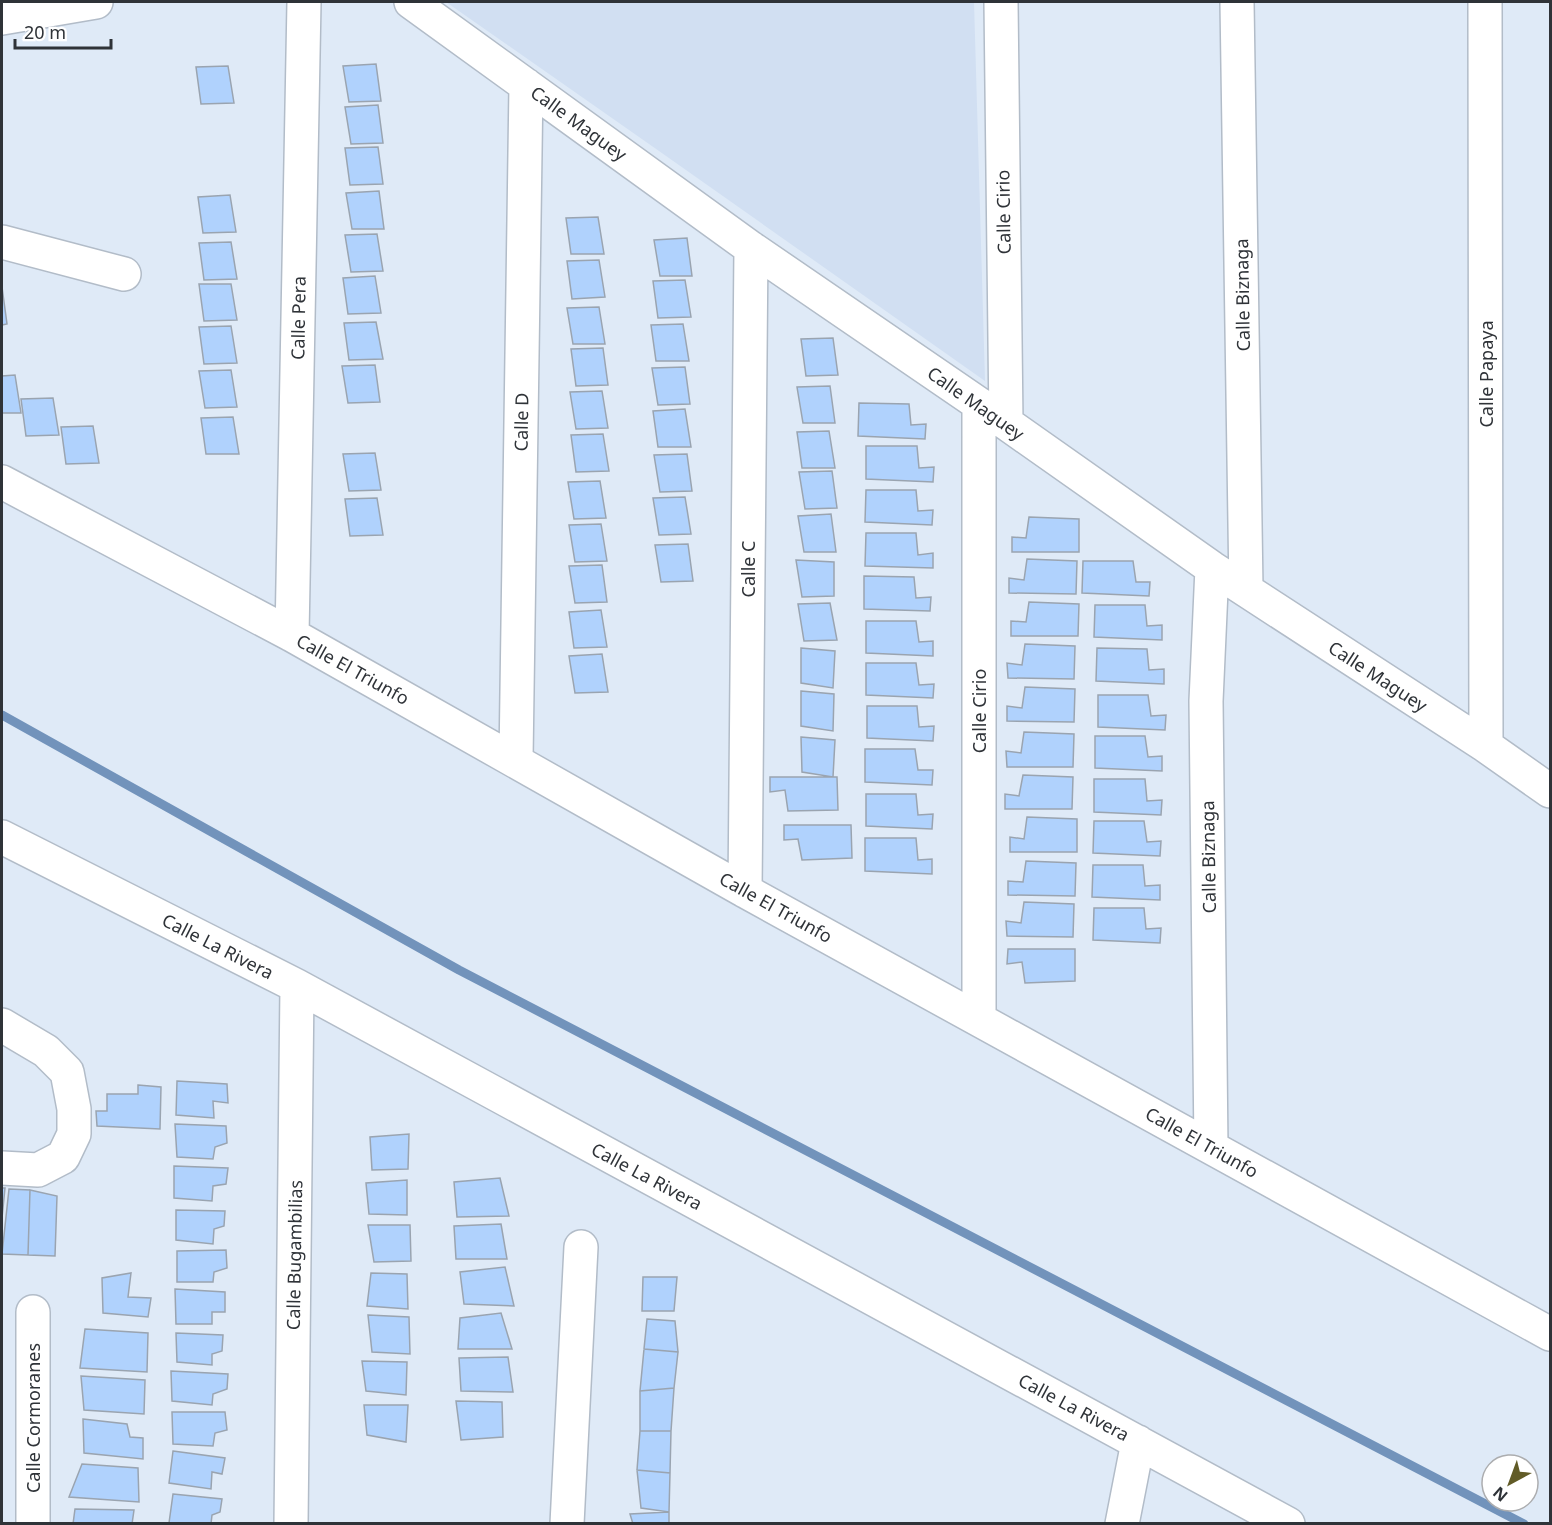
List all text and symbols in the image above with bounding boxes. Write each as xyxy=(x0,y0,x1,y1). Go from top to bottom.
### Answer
scale bar xyxy=(15,12,111,50)
text: 20 m xyxy=(24,20,66,44)
street label: Calle Maguey xyxy=(526,80,632,166)
street label: Calle Cirio xyxy=(990,170,1016,254)
street label: Calle Biznaga xyxy=(1229,238,1255,352)
street label: Calle Pera xyxy=(285,276,311,360)
street label: Calle Papaya xyxy=(1474,320,1498,428)
street label: Calle Maguey xyxy=(923,361,1030,446)
street label: Calle D xyxy=(508,392,534,452)
street label: Calle C xyxy=(736,541,760,597)
street label: Calle El Triunfo xyxy=(292,628,414,710)
street label: Calle Maguey xyxy=(1324,635,1433,717)
street label: Calle Cirio xyxy=(967,669,991,753)
street label: Calle Biznaga xyxy=(1195,800,1221,914)
street label: Calle El Triunfo xyxy=(715,866,837,948)
street label: Calle La Rivera xyxy=(158,908,278,984)
street label: Calle El Triunfo xyxy=(1141,1101,1263,1183)
street label: Calle La Rivera xyxy=(587,1137,707,1215)
street label: Calle Bugambilias xyxy=(281,1180,307,1330)
street label: Calle Cormoranes xyxy=(21,1343,45,1493)
street label: Calle La Rivera xyxy=(1014,1368,1134,1446)
north arrow xyxy=(1480,1453,1540,1513)
text: N xyxy=(1488,1482,1512,1507)

